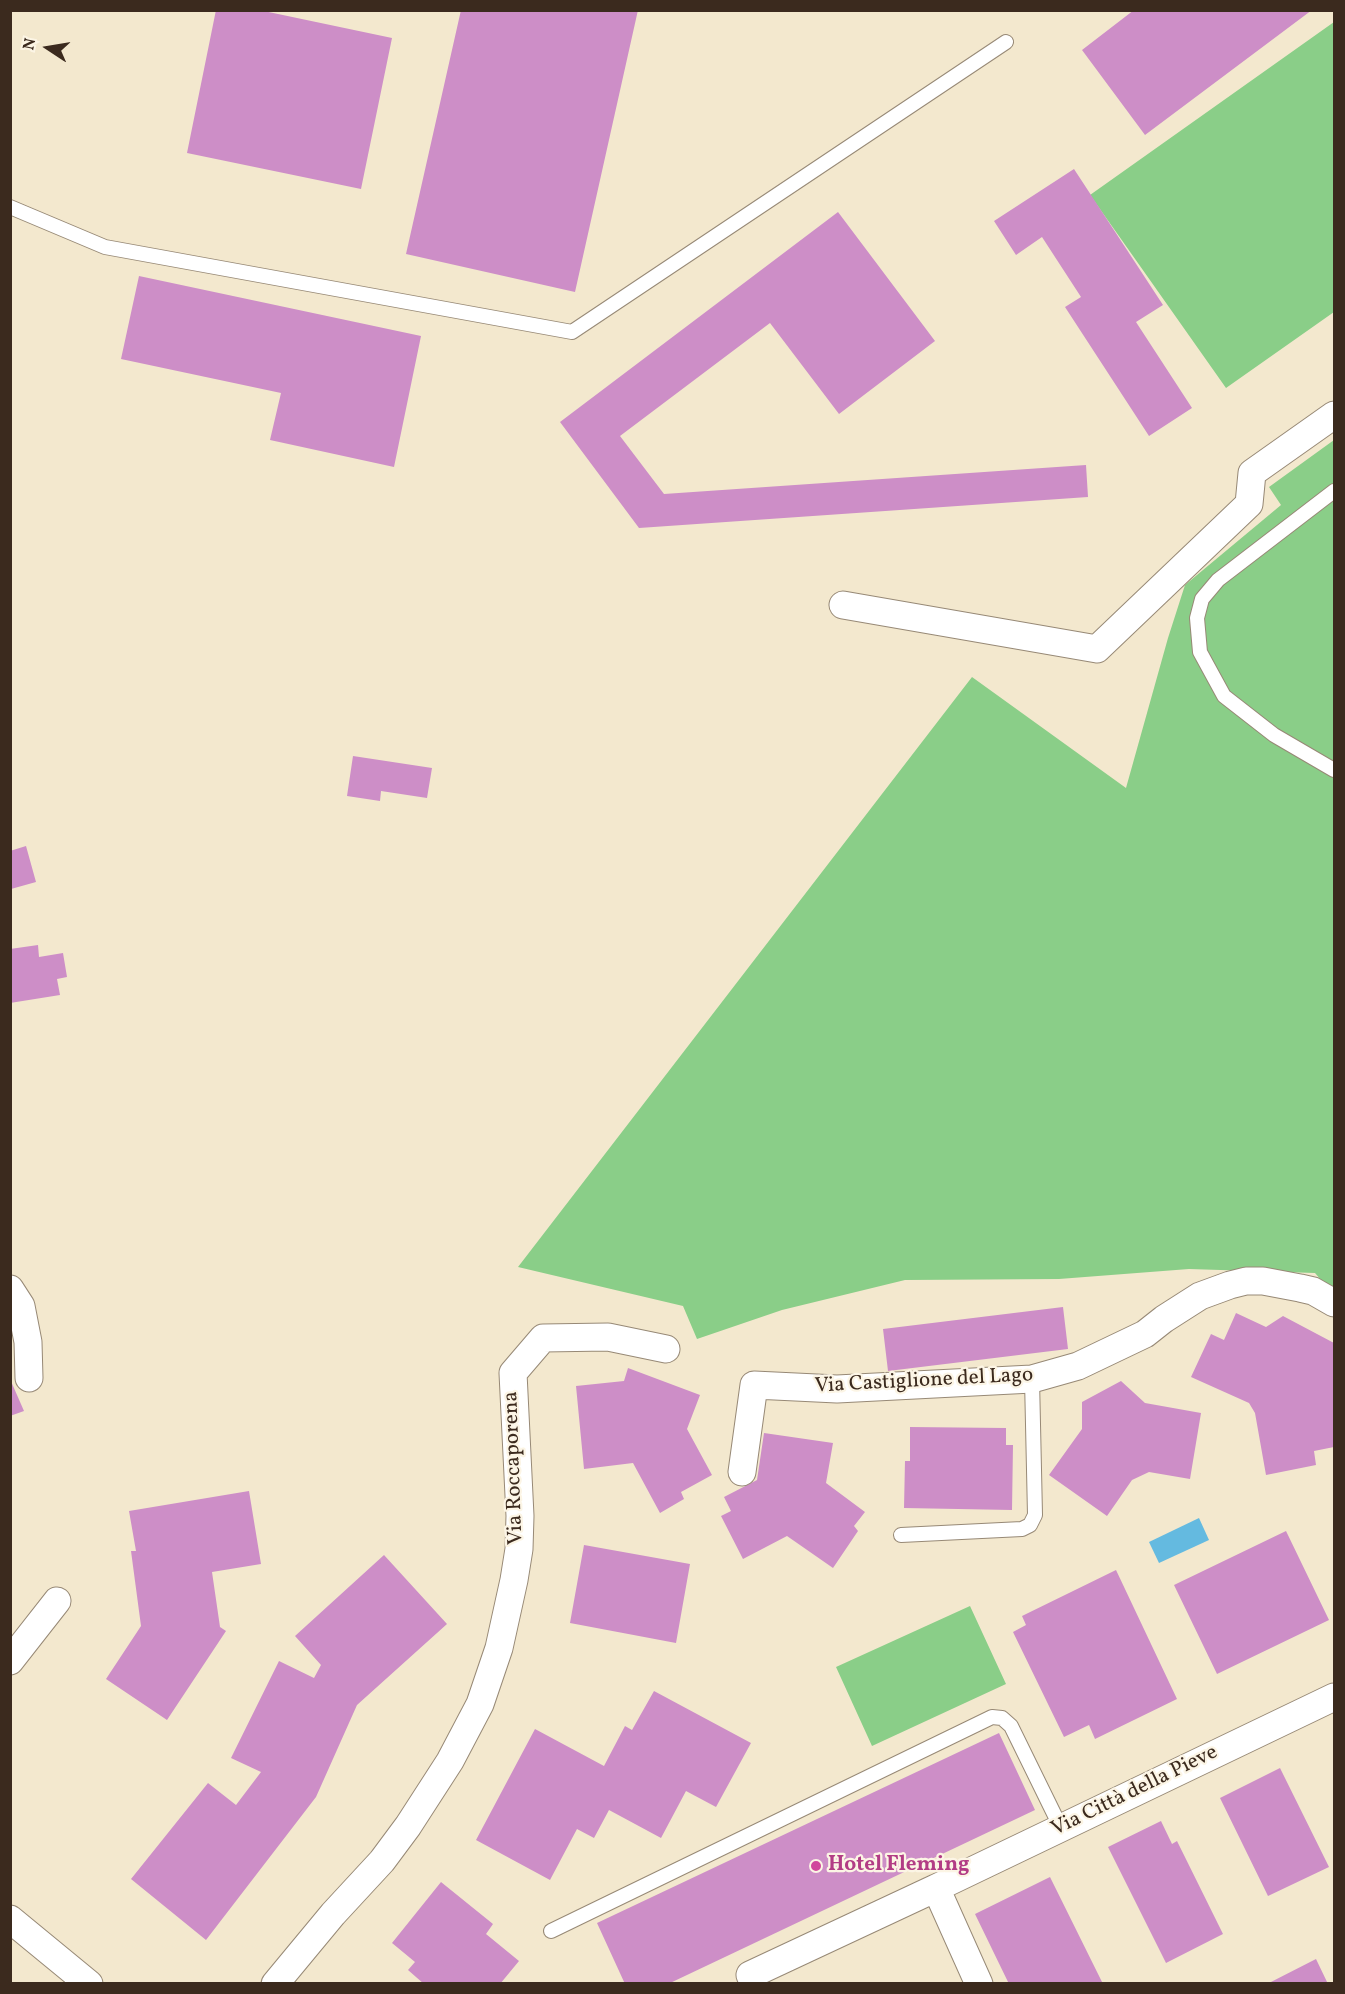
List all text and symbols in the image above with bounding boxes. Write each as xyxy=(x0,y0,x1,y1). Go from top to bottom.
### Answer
north arrow xyxy=(18,18,78,78)
text: N xyxy=(18,36,42,52)
street label: Via Castiglione del Lago xyxy=(814,1364,1034,1400)
street label: Via Roccaporena xyxy=(500,1391,530,1545)
street label: Via Città della Pieve xyxy=(1048,1741,1222,1843)
place label: Hotel Fleming xyxy=(828,1853,970,1879)
marker: Hotel Fleming xyxy=(809,1859,823,1873)

